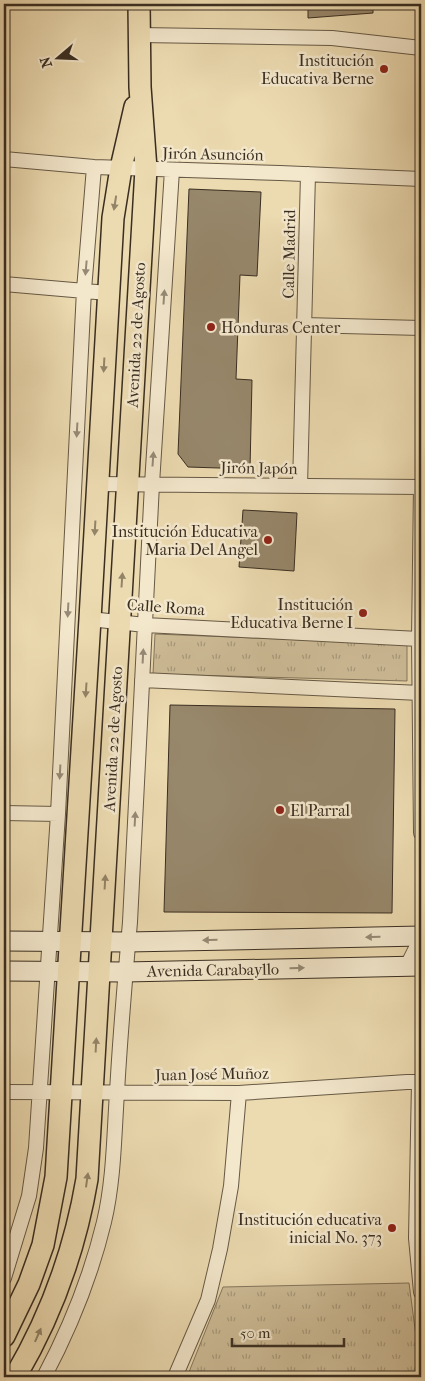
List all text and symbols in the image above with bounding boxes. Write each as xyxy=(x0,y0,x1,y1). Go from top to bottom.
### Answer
north arrow xyxy=(32,32,82,82)
place label: Institución Educativa Berne xyxy=(261,51,375,88)
text: N xyxy=(36,54,56,70)
marker: Institución Educativa Berne xyxy=(378,63,390,75)
street label: Jirón Asunción xyxy=(160,144,265,164)
one-way arrow xyxy=(110,196,118,212)
street label: Calle Madrid xyxy=(279,209,299,299)
one-way arrow xyxy=(81,260,89,276)
street label: Avenida 22 de Agosto xyxy=(123,262,149,409)
one-way arrow xyxy=(160,289,168,305)
place label: Honduras Center xyxy=(221,318,340,337)
marker: Honduras Center xyxy=(205,321,217,333)
one-way arrow xyxy=(99,358,107,374)
one-way arrow xyxy=(72,423,80,439)
one-way arrow xyxy=(150,451,158,467)
street label: Jirón Japón xyxy=(218,458,298,478)
one-way arrow xyxy=(90,520,98,536)
place label: Institución Educativa Maria Del Angel xyxy=(112,522,259,559)
marker: Institución Educativa Maria Del Angel xyxy=(262,534,274,546)
one-way arrow xyxy=(119,572,127,588)
street label: Calle Roma xyxy=(126,595,206,619)
place label: Institución Educativa Berne I xyxy=(230,595,354,632)
one-way arrow xyxy=(63,602,71,618)
marker: Institución Educativa Berne I xyxy=(357,607,369,619)
one-way arrow xyxy=(140,648,148,664)
street label: Avenida 22 de Agosto xyxy=(100,666,126,813)
one-way arrow xyxy=(81,682,89,698)
one-way arrow xyxy=(55,765,63,781)
place label: El Parral xyxy=(290,801,351,820)
marker: El Parral xyxy=(274,804,286,816)
one-way arrow xyxy=(131,810,139,826)
one-way arrow xyxy=(101,874,109,890)
one-way arrow xyxy=(364,933,380,941)
one-way arrow xyxy=(202,937,218,945)
street label: Avenida Carabayllo xyxy=(146,959,279,981)
one-way arrow xyxy=(290,964,306,972)
one-way arrow xyxy=(92,1036,100,1052)
street label: Juan José Muñoz xyxy=(153,1064,269,1085)
one-way arrow xyxy=(83,1172,91,1188)
place label: Institución educativa inicial No. 373 xyxy=(238,1210,383,1247)
marker: Institución educativa inicial No. 373 xyxy=(386,1222,398,1234)
scale bar xyxy=(232,1316,345,1348)
text: 50 m xyxy=(240,1324,271,1342)
one-way arrow xyxy=(34,1327,43,1342)

